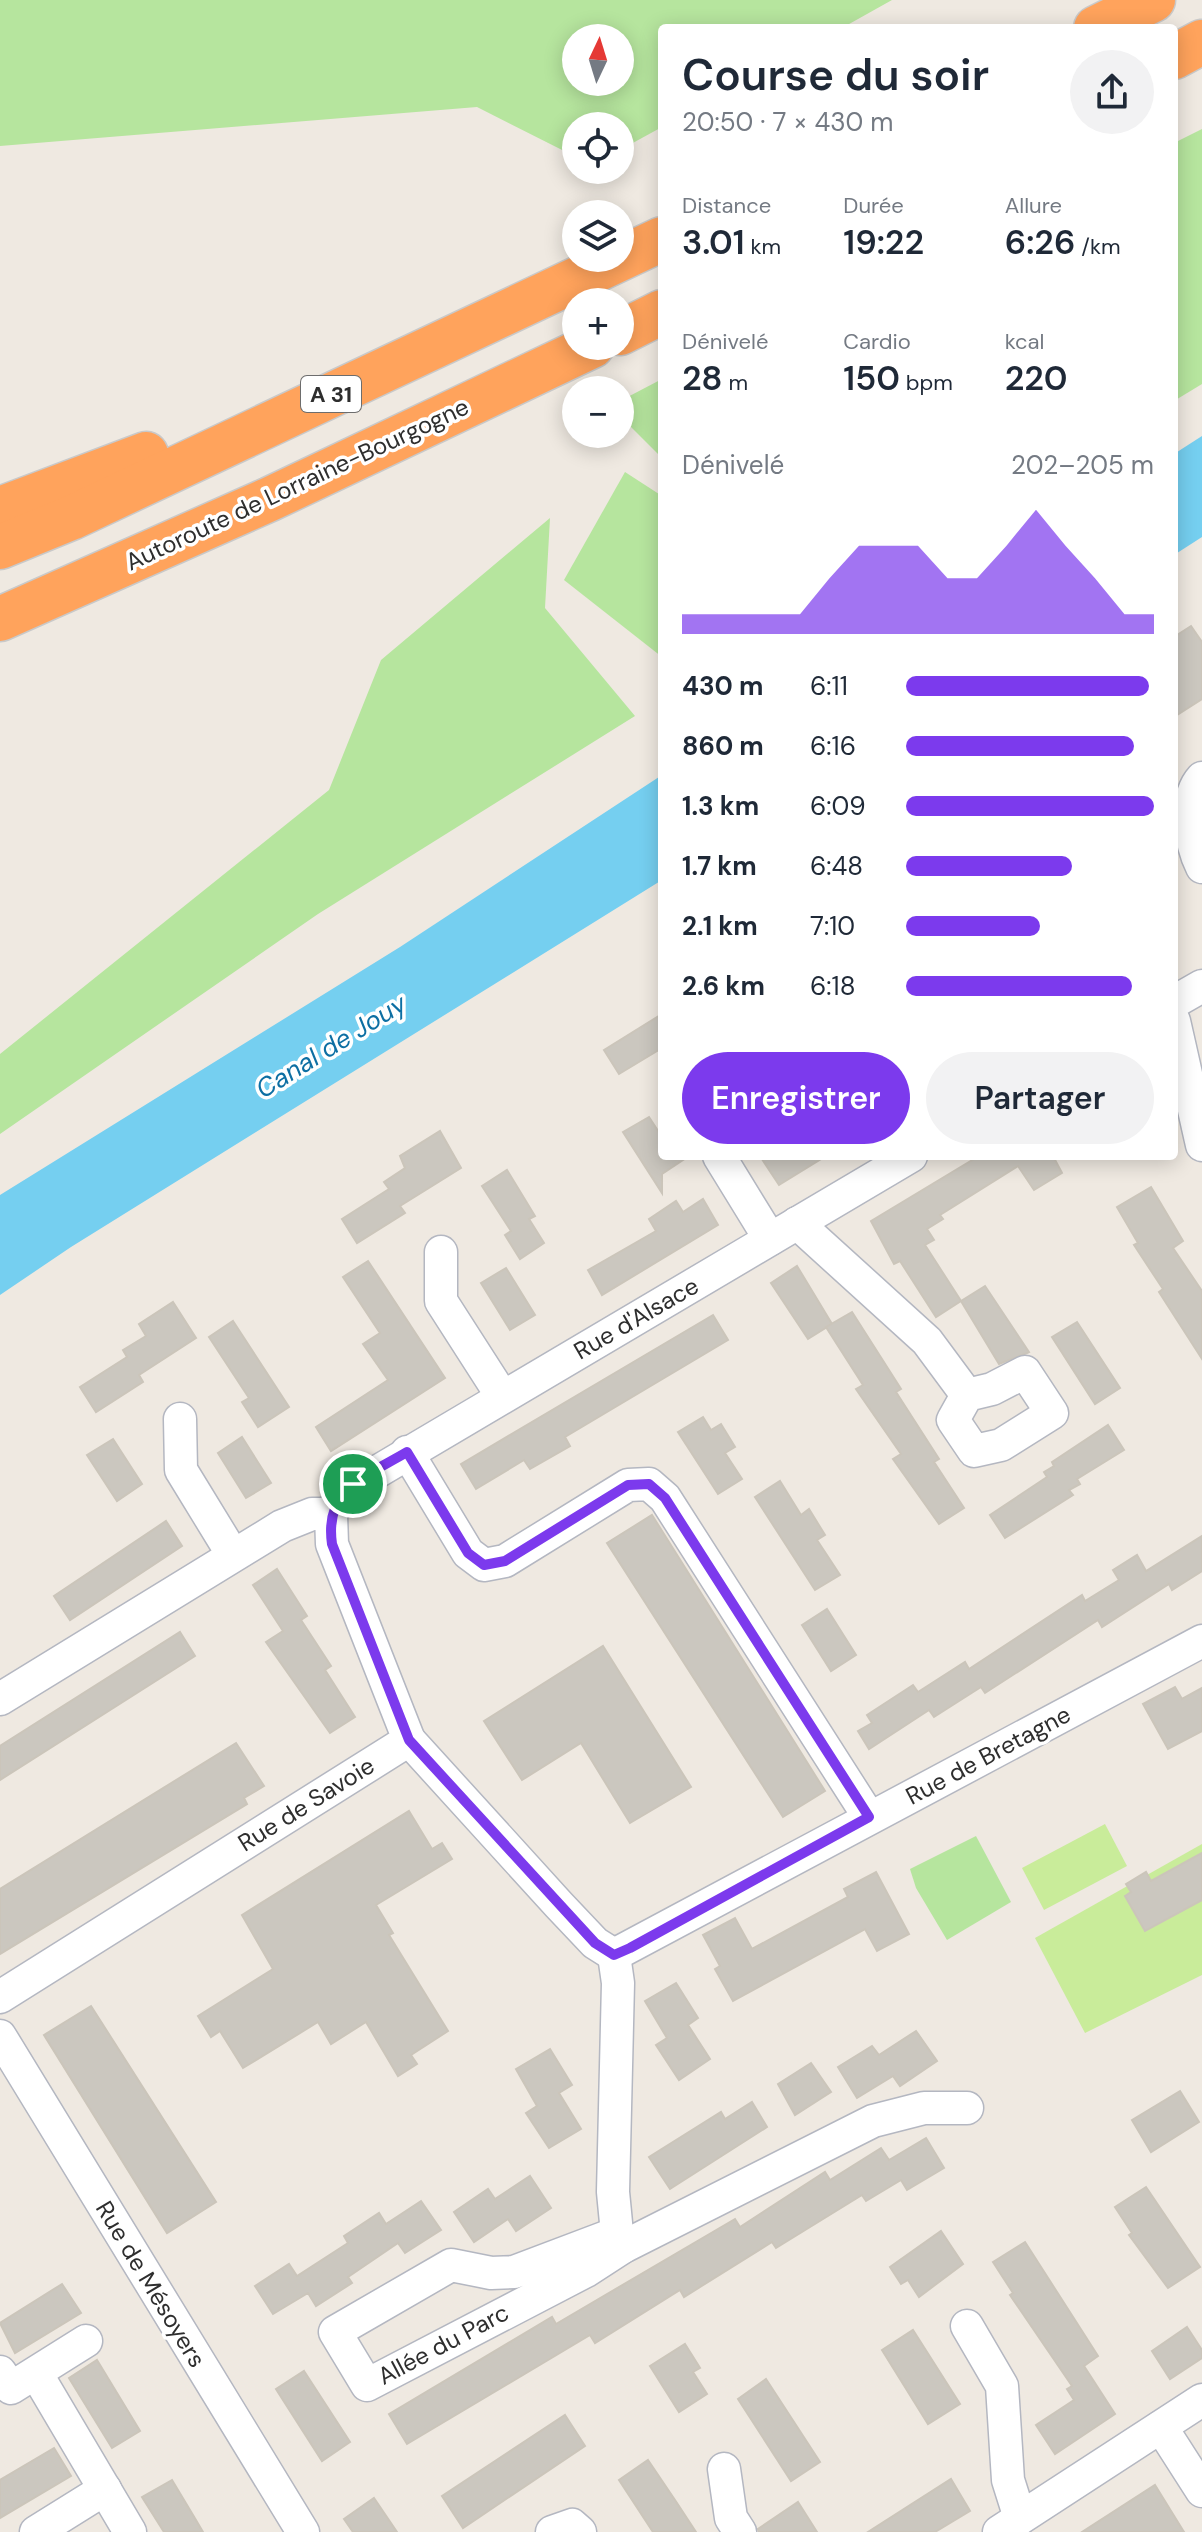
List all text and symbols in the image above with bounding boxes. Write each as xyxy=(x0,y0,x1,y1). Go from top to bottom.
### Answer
north arrow xyxy=(562,24,634,96)
map controls xyxy=(562,24,634,448)
text: Course du soir xyxy=(682,46,989,104)
button: share xyxy=(1070,50,1154,134)
text: 20:50 · 7 × 430 m xyxy=(682,105,893,139)
button: locate xyxy=(562,112,634,184)
text: Distance xyxy=(682,191,771,220)
text: Durée xyxy=(843,191,904,220)
text: Allure xyxy=(1005,191,1062,220)
button: layers xyxy=(562,200,634,272)
text: 3.01 xyxy=(682,220,745,265)
text: 19:22 xyxy=(843,220,924,265)
text: 6:26 xyxy=(1005,220,1075,265)
text: km xyxy=(745,232,781,261)
text: /km xyxy=(1075,232,1121,261)
button: + xyxy=(562,288,634,360)
text: Dénivelé xyxy=(682,327,768,356)
text: Cardio xyxy=(843,327,911,356)
text: kcal xyxy=(1005,327,1044,356)
text: 28 xyxy=(682,356,723,401)
text: 150 xyxy=(843,356,900,401)
text: 220 xyxy=(1005,356,1067,401)
text: m xyxy=(723,368,748,397)
text: bpm xyxy=(900,368,953,397)
road number: A 31 xyxy=(301,376,361,412)
button: − xyxy=(562,376,634,448)
street label: Autoroute de Lorraine-Bourgogne xyxy=(120,391,474,577)
text: Dénivelé xyxy=(682,448,784,482)
text: 202–205 m xyxy=(1011,448,1154,482)
text: 430 m xyxy=(682,669,763,703)
text: 6:11 xyxy=(810,669,848,703)
text: 860 m xyxy=(682,729,764,763)
text: 6:16 xyxy=(810,729,856,763)
text: 1.3 km xyxy=(682,789,759,823)
text: 6:09 xyxy=(810,789,866,823)
text: 1.7 km xyxy=(682,849,757,883)
text: 6:48 xyxy=(810,849,863,883)
text: 2.1 km xyxy=(682,909,758,943)
text: 7:10 xyxy=(810,909,855,943)
text: 2.6 km xyxy=(682,969,765,1003)
text: 6:18 xyxy=(810,969,856,1003)
water label: Canal de Jouy xyxy=(249,985,414,1106)
button: Enregistrer xyxy=(682,1052,910,1144)
button: Partager xyxy=(926,1052,1154,1144)
street label: Rue d'Alsace xyxy=(568,1270,704,1366)
pin xyxy=(319,1450,387,1518)
icon: arrive xyxy=(331,1462,375,1506)
street label: Rue de Bretagne xyxy=(900,1698,1076,1812)
street label: Rue de Savoie xyxy=(232,1750,380,1858)
street label: Rue de Mésoyers xyxy=(89,2195,213,2373)
street label: Allée du Parc xyxy=(372,2296,514,2392)

